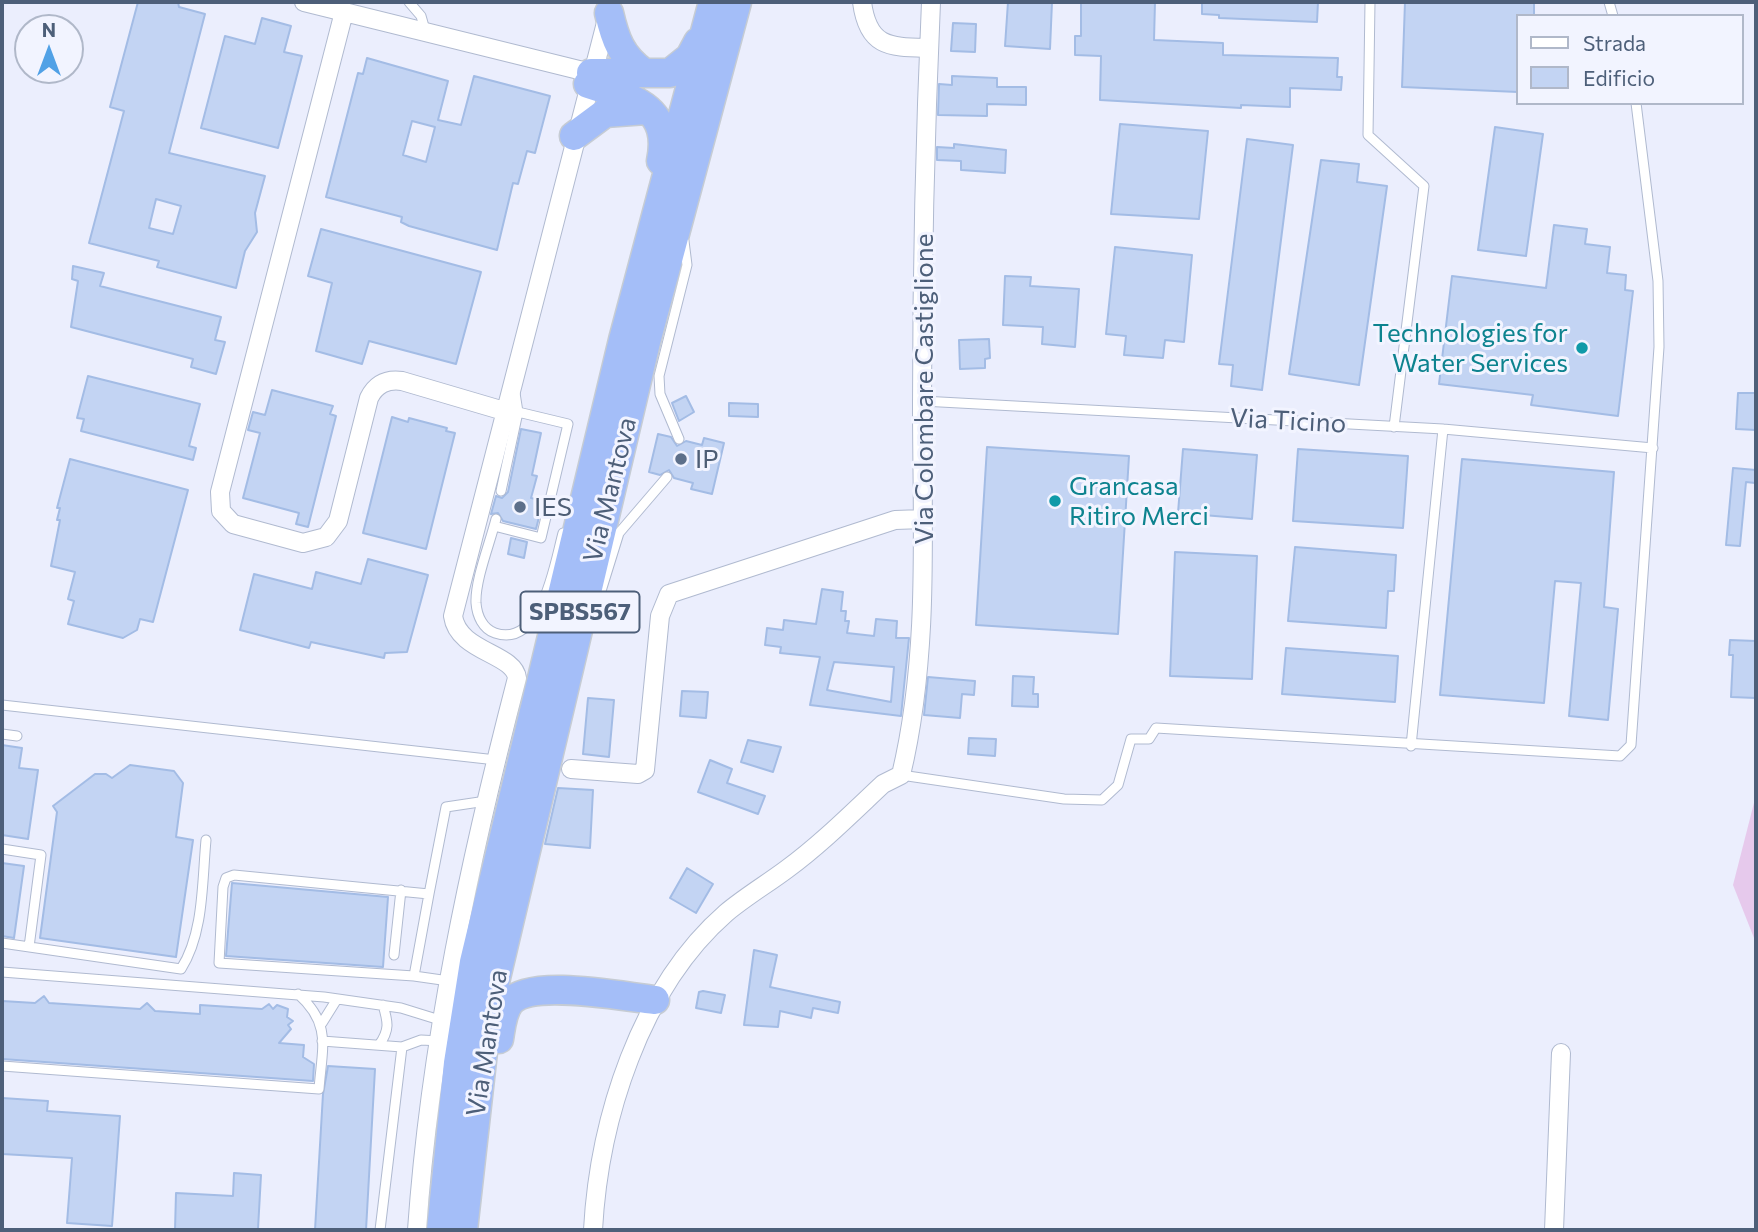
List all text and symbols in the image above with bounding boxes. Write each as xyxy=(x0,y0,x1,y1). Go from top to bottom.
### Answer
north arrow xyxy=(14,14,84,84)
legend xyxy=(1516,14,1744,105)
text: N xyxy=(42,18,56,41)
text: Strada xyxy=(1583,30,1646,55)
text: Edificio xyxy=(1583,65,1655,90)
street label: Via Colombare Castiglione xyxy=(908,234,940,544)
place label: Technologies for Water Services xyxy=(1372,317,1568,378)
marker: Technologies for Water Services xyxy=(1574,340,1590,356)
street label: Via Ticino xyxy=(1229,402,1347,440)
street label: Via Mantova xyxy=(577,414,643,566)
place label: IP xyxy=(695,443,719,475)
marker: IP xyxy=(673,451,689,467)
place label: Grancasa Ritiro Merci xyxy=(1069,470,1209,532)
place label: IES xyxy=(534,491,572,523)
marker: Grancasa Ritiro Merci xyxy=(1047,493,1063,509)
marker: IES xyxy=(512,499,528,515)
road number: SPBS567 xyxy=(520,592,640,632)
street label: Via Mantova xyxy=(460,967,514,1119)

